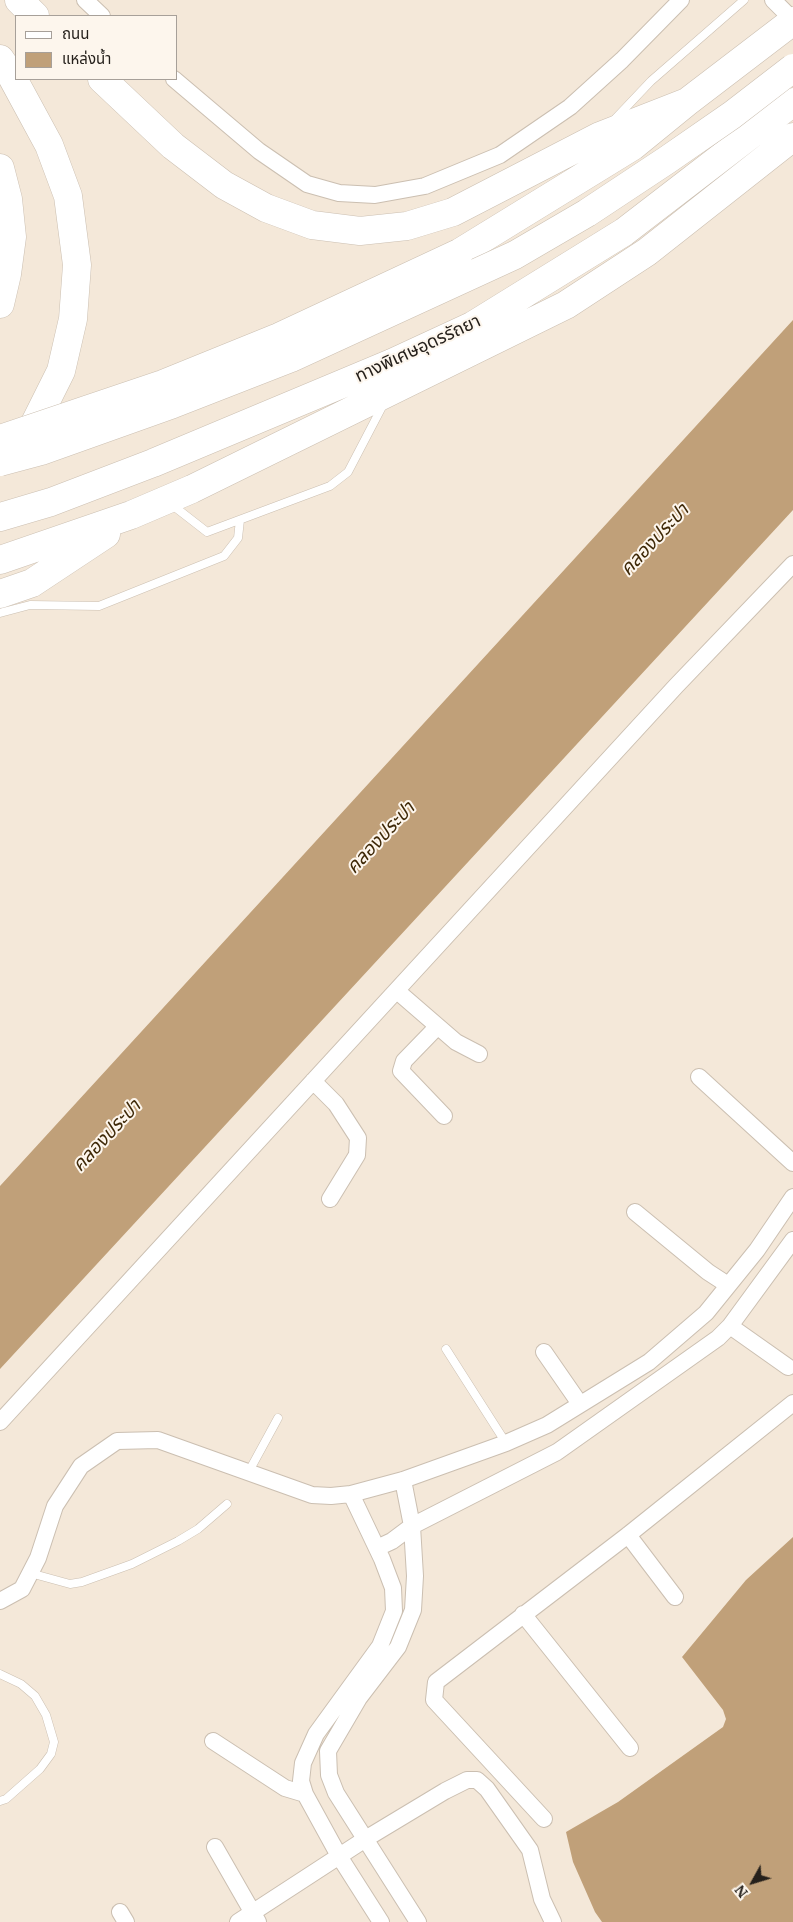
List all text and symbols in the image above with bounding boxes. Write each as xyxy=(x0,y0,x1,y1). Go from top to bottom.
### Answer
legend xyxy=(15,15,178,80)
text: ถนน xyxy=(62,24,89,43)
text: แหล่งน้ำ xyxy=(62,49,111,68)
street label: ทางพิเศษอุดรรัถยา xyxy=(352,310,484,388)
water label: คลองประปา xyxy=(616,499,694,581)
water label: คลองประปา xyxy=(342,797,420,879)
water label: คลองประปา xyxy=(68,1095,146,1177)
north arrow xyxy=(728,1857,778,1907)
text: N xyxy=(731,1881,752,1901)

